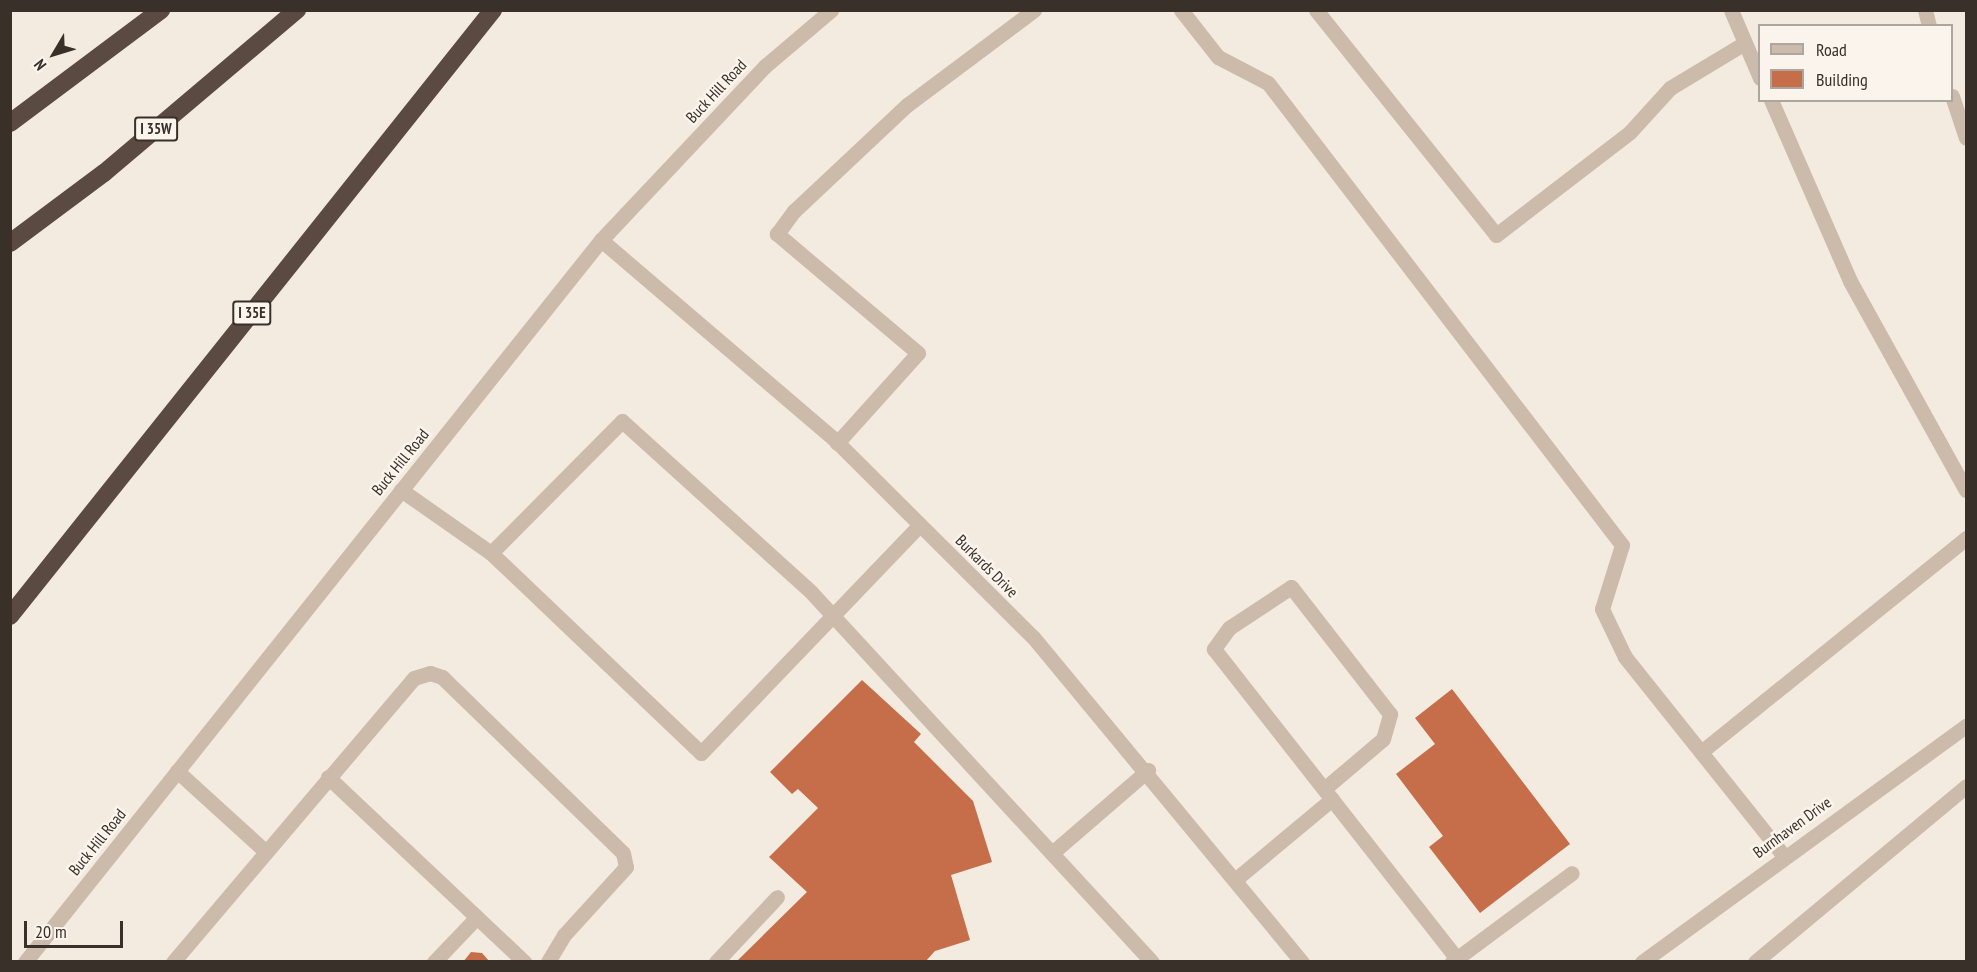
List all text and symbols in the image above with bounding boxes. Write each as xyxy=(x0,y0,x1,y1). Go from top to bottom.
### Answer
north arrow xyxy=(24,24,84,84)
legend xyxy=(1758,24,1953,102)
text: Road xyxy=(1816,38,1847,61)
street label: Buck Hill Road xyxy=(682,55,750,127)
text: N xyxy=(29,56,50,75)
text: Building xyxy=(1816,68,1868,91)
road number: I 35W xyxy=(134,117,178,141)
road number: I 35E xyxy=(231,301,273,325)
street label: Buck Hill Road xyxy=(367,425,433,499)
street label: Burkards Drive xyxy=(952,531,1022,601)
street label: Burnhaven Drive xyxy=(1749,792,1835,862)
street label: Buck Hill Road xyxy=(64,805,130,879)
scale bar xyxy=(27,909,126,947)
text: 20 m xyxy=(35,920,67,943)

